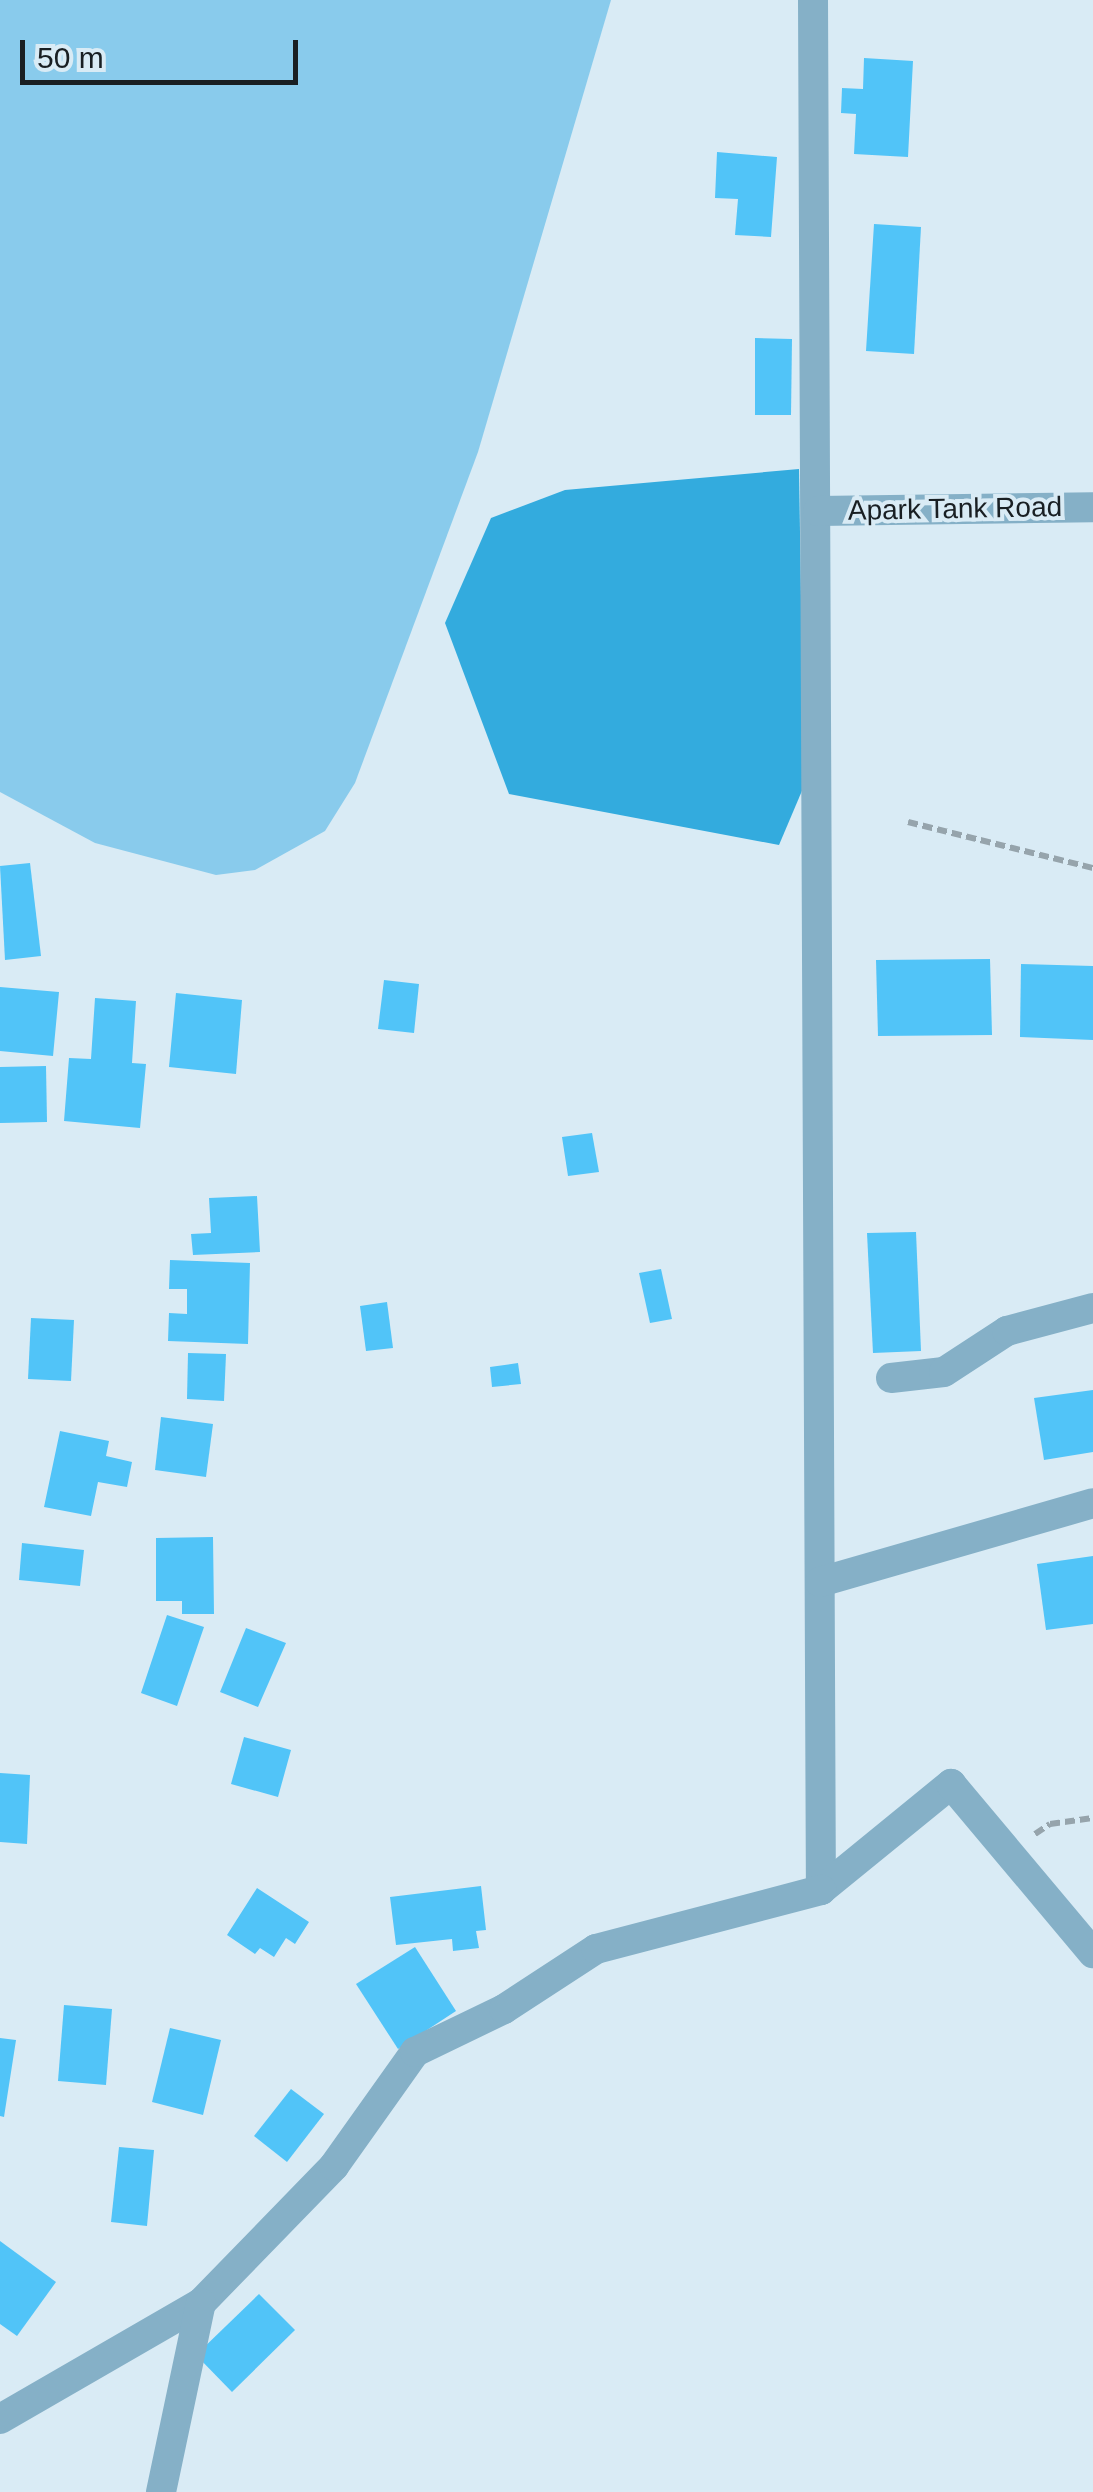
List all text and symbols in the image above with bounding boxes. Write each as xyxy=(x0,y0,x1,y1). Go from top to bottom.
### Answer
scale bar xyxy=(25,20,302,82)
text: 50 m xyxy=(37,41,104,74)
street label: Apark Tank Road xyxy=(847,490,1063,528)

